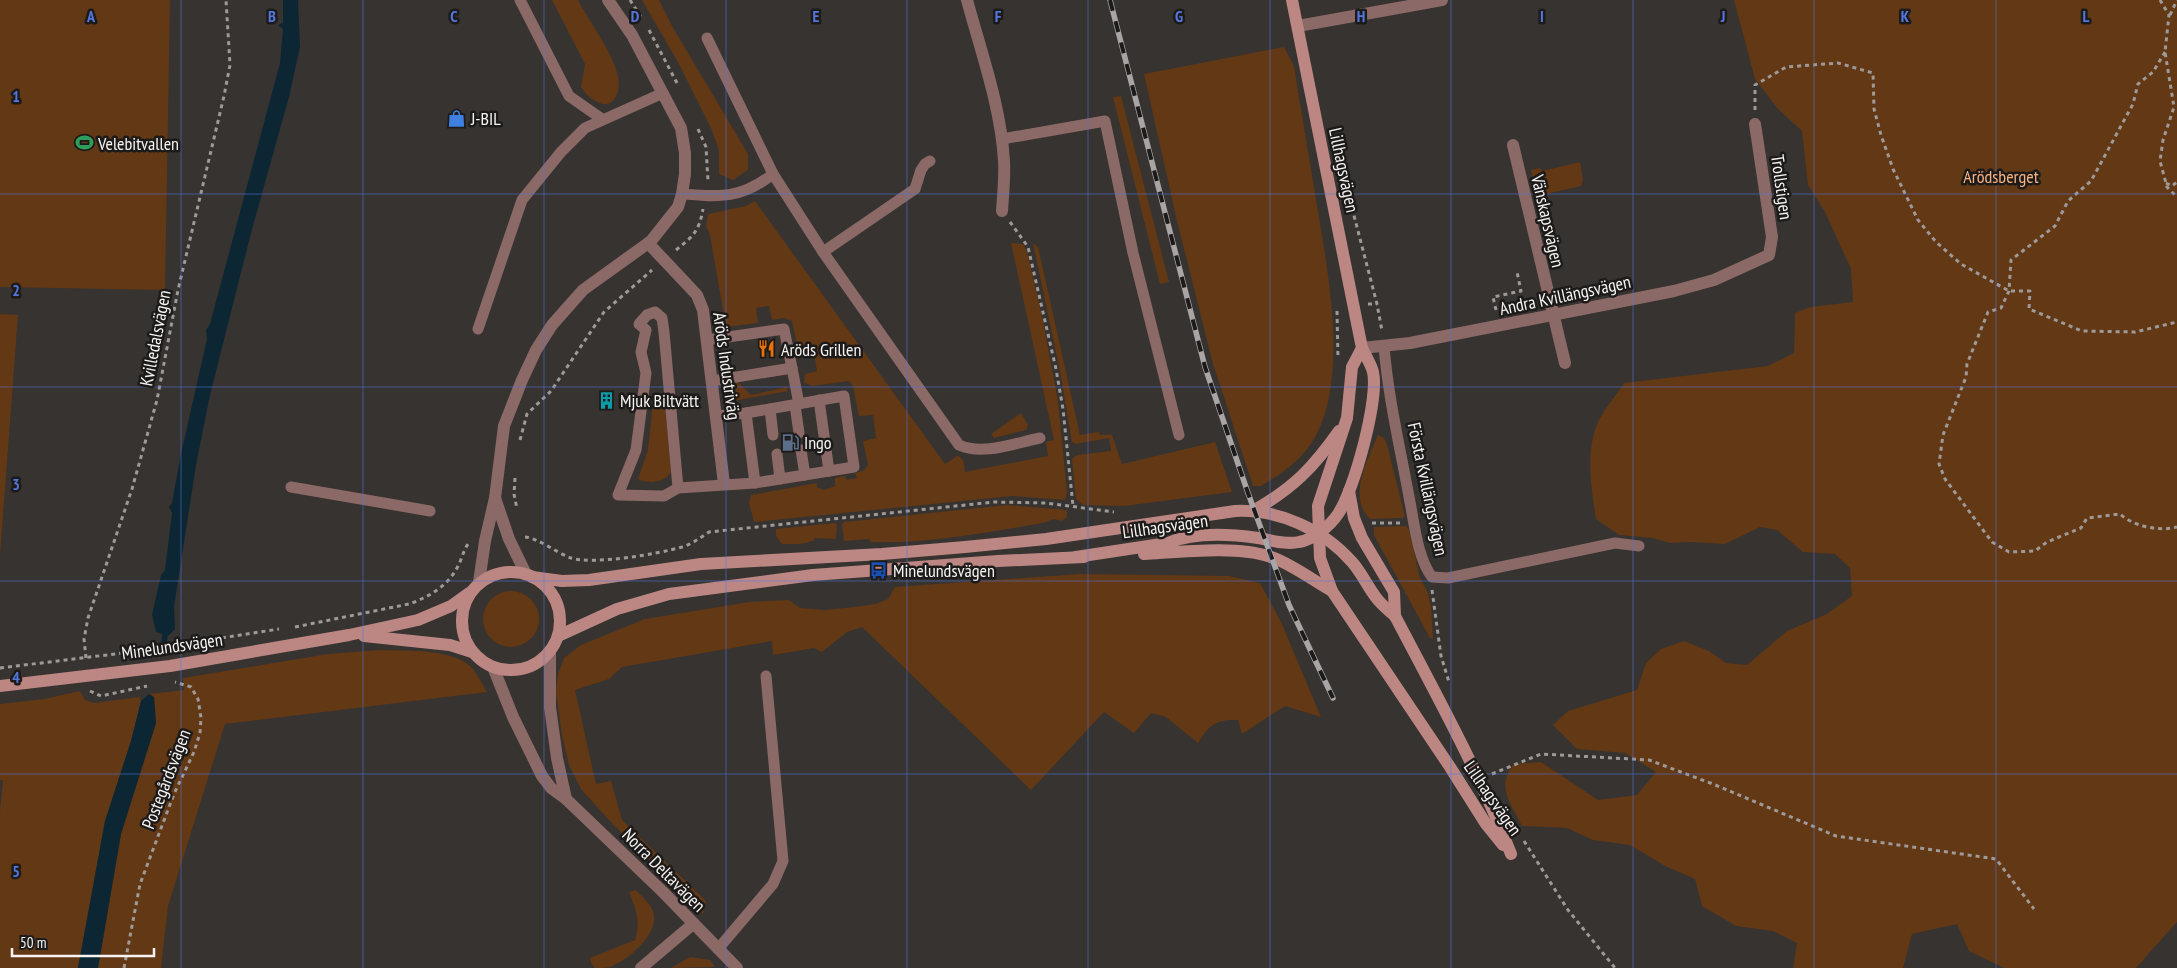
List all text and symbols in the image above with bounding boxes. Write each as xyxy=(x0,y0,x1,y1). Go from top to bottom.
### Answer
text: A xyxy=(86,6,96,26)
text: B xyxy=(268,6,276,26)
text: C xyxy=(450,6,458,26)
text: D xyxy=(631,6,640,26)
text: E xyxy=(813,6,820,26)
text: F xyxy=(995,6,1002,26)
text: G xyxy=(1175,6,1183,26)
text: H xyxy=(1357,6,1365,26)
text: I xyxy=(1540,6,1544,26)
text: J xyxy=(1720,6,1725,26)
text: K xyxy=(1901,6,1910,26)
text: L xyxy=(2083,6,2090,26)
text: 1 xyxy=(12,86,20,106)
place label: J-BIL xyxy=(470,107,501,130)
shop icon: J-BIL xyxy=(447,108,467,128)
street label: Lillhagsvägen xyxy=(1324,126,1364,214)
place label: Velebitvallen xyxy=(97,132,179,155)
sports icon: Velebitvallen xyxy=(74,133,94,153)
street label: Trollstigen xyxy=(1766,153,1798,221)
park label: Arödsberget xyxy=(1963,165,2039,188)
street label: Vänskapsvägen xyxy=(1526,172,1570,270)
street label: Andra Kvillängsvägen xyxy=(1497,270,1633,320)
text: 2 xyxy=(12,280,20,300)
street label: Kvilledalsvägen xyxy=(134,288,176,388)
street label: Aröds Industriväg xyxy=(708,311,746,421)
place label: Aröds Grillen xyxy=(781,338,861,361)
restaurant icon: Aröds Grillen xyxy=(757,339,777,359)
place label: Mjuk Biltvätt xyxy=(620,389,699,412)
building icon: Mjuk Biltvätt xyxy=(596,390,616,410)
street label: Första Kvillängsvägen xyxy=(1403,420,1453,558)
place label: Ingo xyxy=(804,431,832,454)
fuel station icon: Ingo xyxy=(780,432,800,452)
text: 3 xyxy=(12,474,20,494)
street label: Lillhagsvägen xyxy=(1121,509,1209,543)
place label: Minelundsvägen xyxy=(893,559,995,582)
bus stop icon: Minelundsvägen xyxy=(869,560,889,580)
street label: Minelundsvägen xyxy=(120,628,224,664)
text: 4 xyxy=(12,667,20,687)
street label: Postegårdsvägen xyxy=(137,726,195,832)
street label: Lillhagsvägen xyxy=(1459,756,1527,840)
street label: Norra Deltavägen xyxy=(617,823,711,917)
text: 5 xyxy=(12,861,20,881)
scale bar xyxy=(12,926,155,958)
text: 50 m xyxy=(20,933,46,952)

